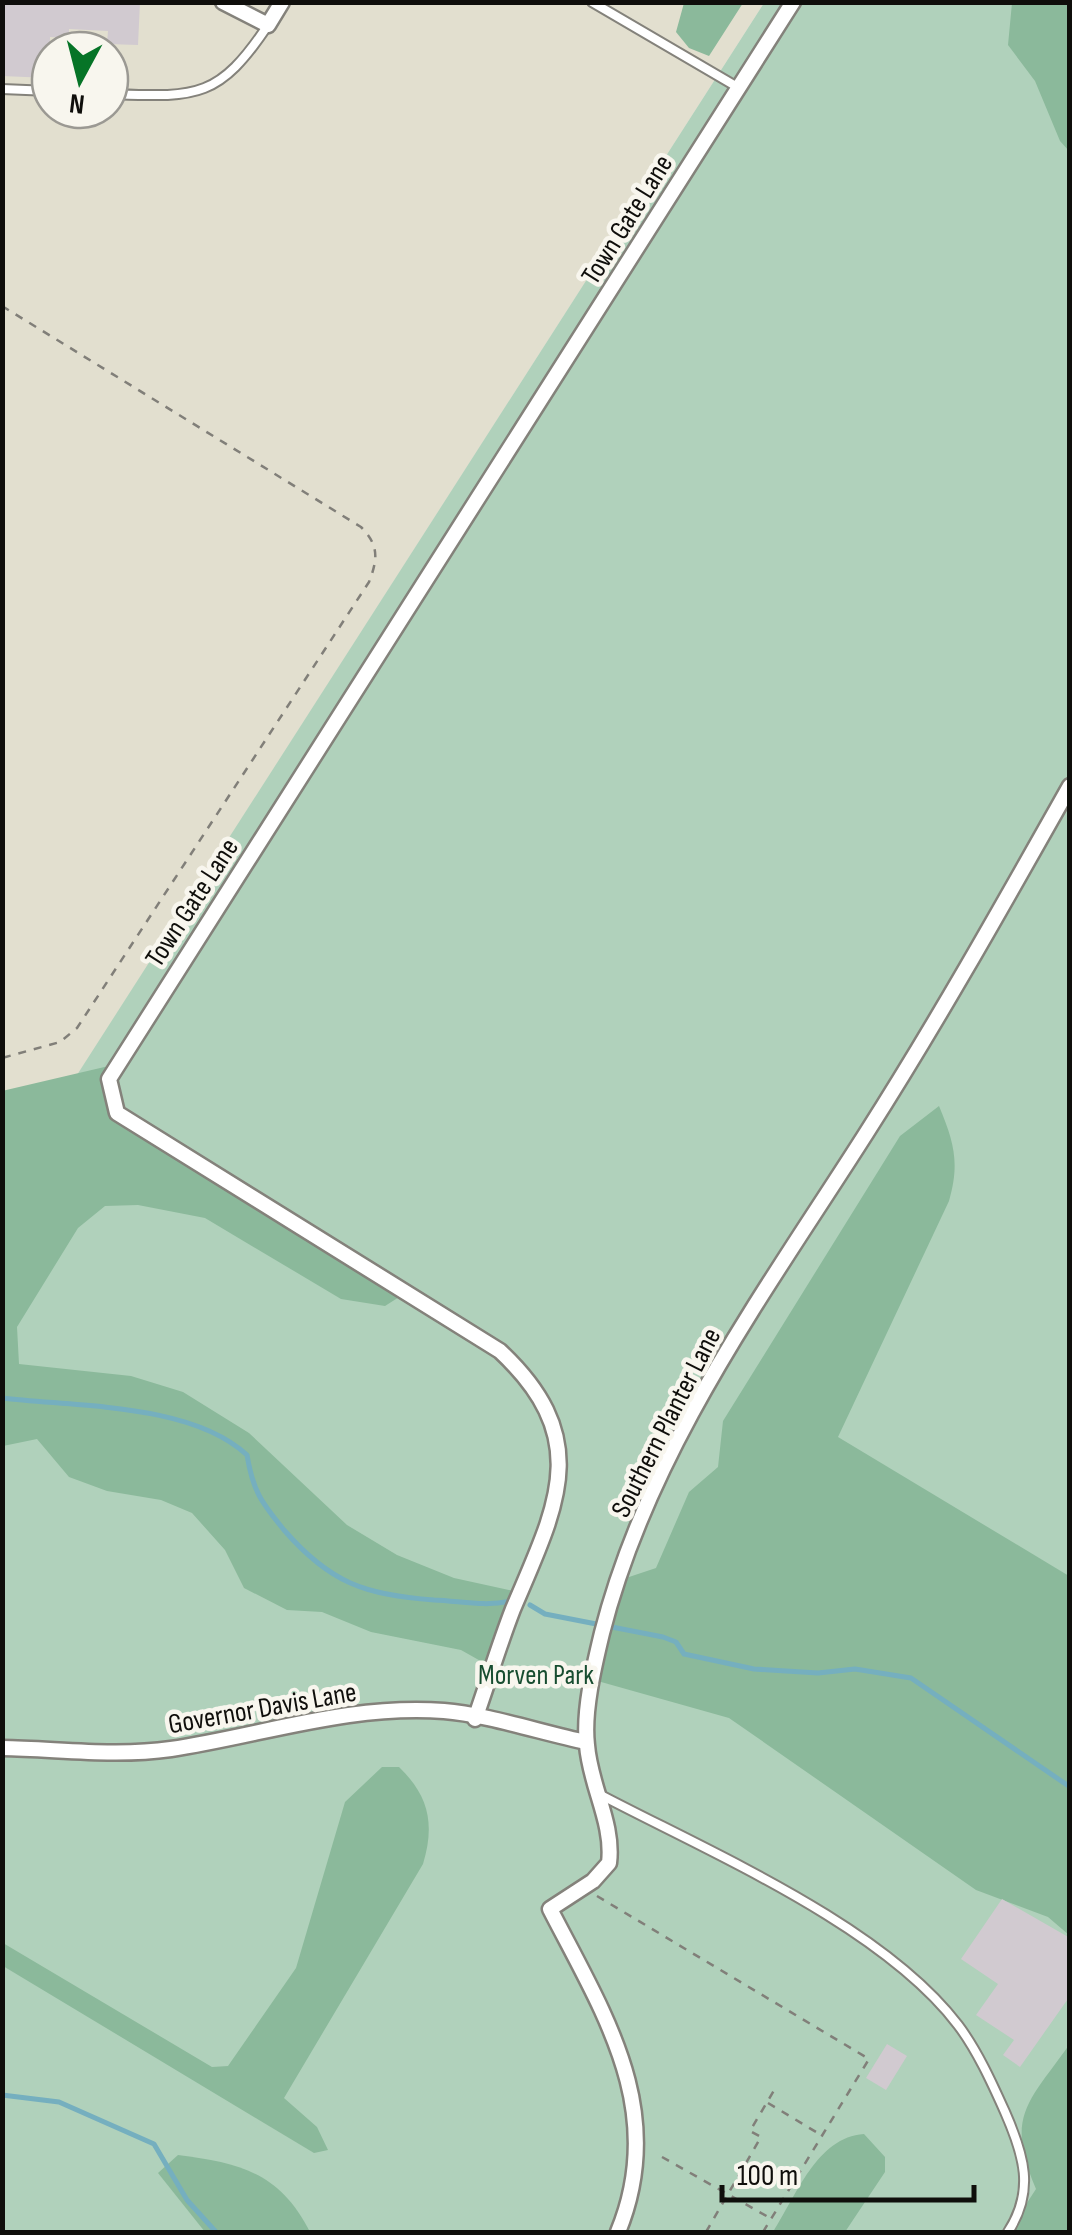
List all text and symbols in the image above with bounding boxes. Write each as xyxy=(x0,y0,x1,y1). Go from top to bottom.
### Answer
north arrow xyxy=(30,30,130,130)
text: N xyxy=(68,86,87,121)
street label: Town Gate Lane xyxy=(575,149,680,291)
street label: Town Gate Lane xyxy=(139,833,246,973)
street label: Southern Planter Lane xyxy=(604,1323,728,1523)
park label: Morven Park xyxy=(478,1659,594,1692)
street label: Governor Davis Lane xyxy=(166,1676,359,1741)
scale bar xyxy=(722,2140,974,2202)
text: 100 m xyxy=(737,2158,798,2194)

